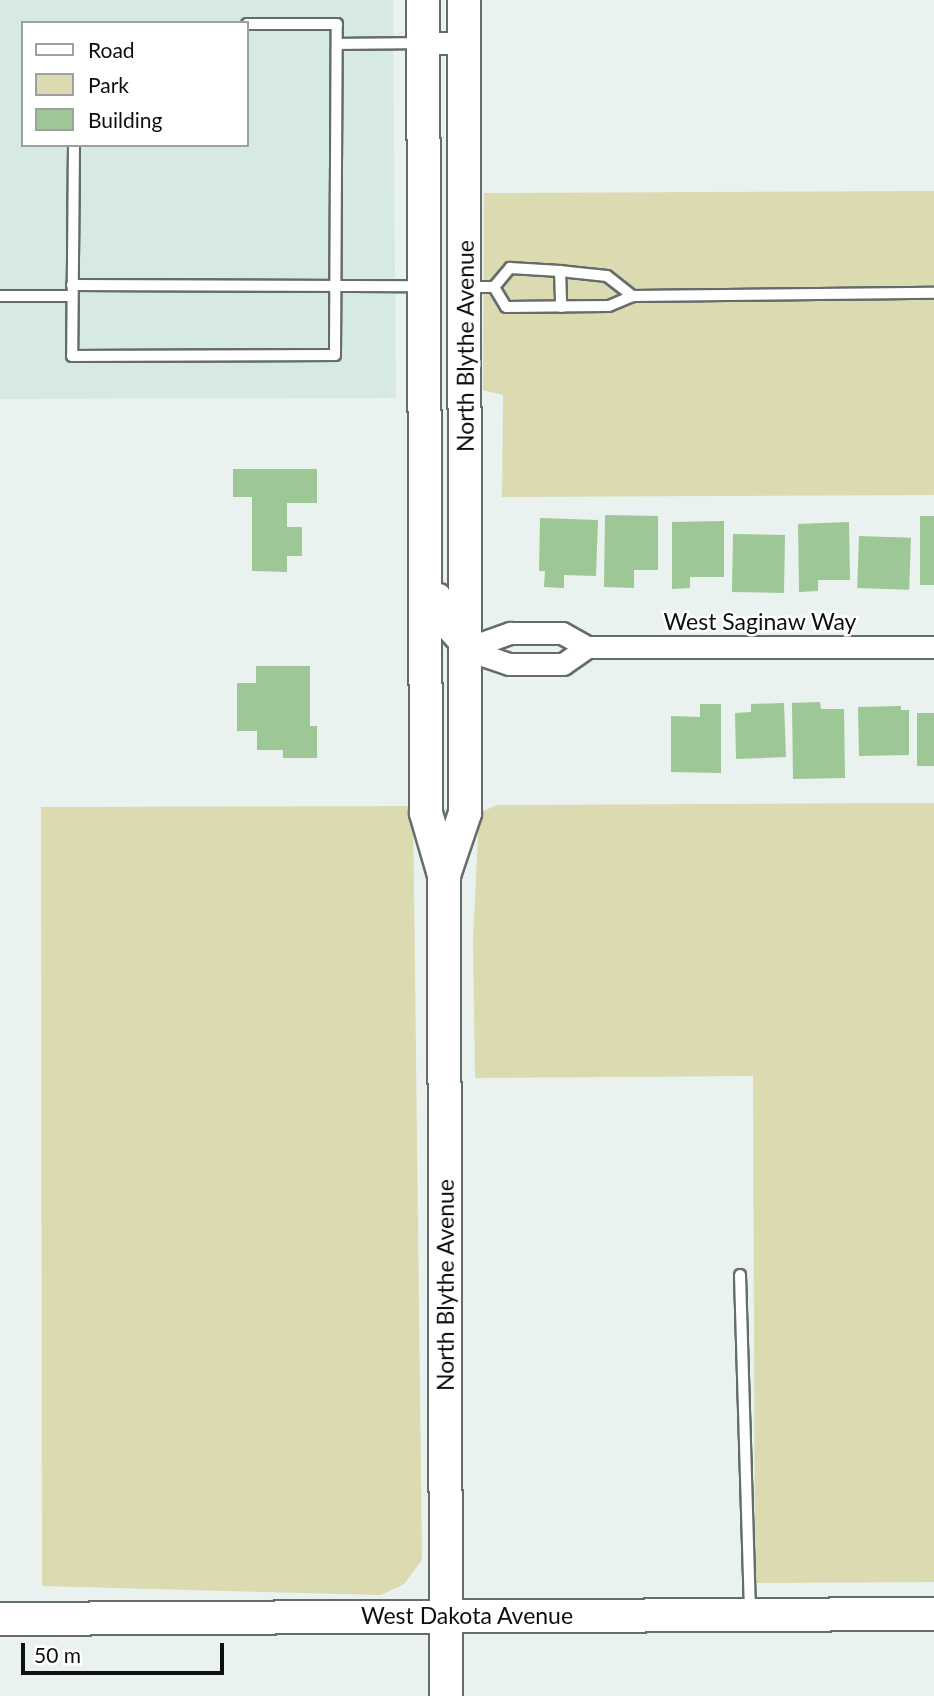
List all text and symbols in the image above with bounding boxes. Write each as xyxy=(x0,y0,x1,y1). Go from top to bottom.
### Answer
legend xyxy=(21,21,248,147)
text: Road xyxy=(88,37,135,62)
text: Park xyxy=(88,72,129,97)
text: Building xyxy=(88,107,163,132)
street label: North Blythe Avenue xyxy=(451,240,479,452)
street label: West Saginaw Way xyxy=(663,607,857,635)
street label: North Blythe Avenue xyxy=(431,1179,459,1391)
street label: West Dakota Avenue xyxy=(361,1601,573,1629)
scale bar xyxy=(24,1630,228,1674)
text: 50 m xyxy=(34,1642,81,1667)

